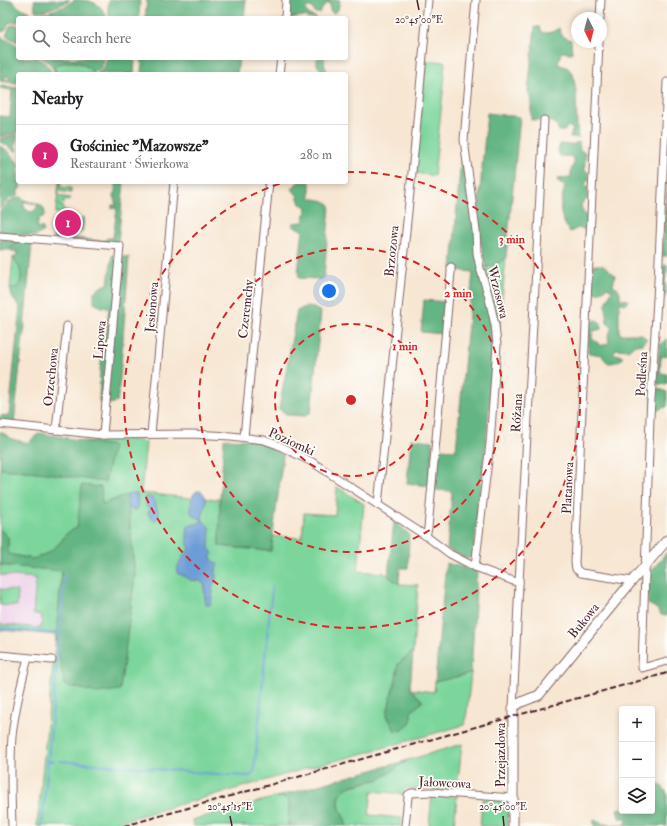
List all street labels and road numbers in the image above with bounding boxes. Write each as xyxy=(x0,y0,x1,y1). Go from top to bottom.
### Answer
street label: Brzozowa xyxy=(381,224,403,278)
street label: Wrzosowa xyxy=(484,263,512,321)
street label: Czeremchy xyxy=(235,279,258,339)
street label: Jesionowa xyxy=(142,280,162,334)
street label: Lipowa xyxy=(90,319,111,360)
street label: Orzechowa xyxy=(40,346,62,407)
street label: Podleśna xyxy=(633,350,651,397)
street label: Różana xyxy=(508,392,526,433)
street label: Poziomki xyxy=(266,425,318,459)
street label: Platanowa xyxy=(559,461,577,514)
street label: Bukowa xyxy=(565,599,603,641)
street label: Przejazdowa xyxy=(493,722,509,787)
street label: Jałowcowa xyxy=(417,774,472,792)

